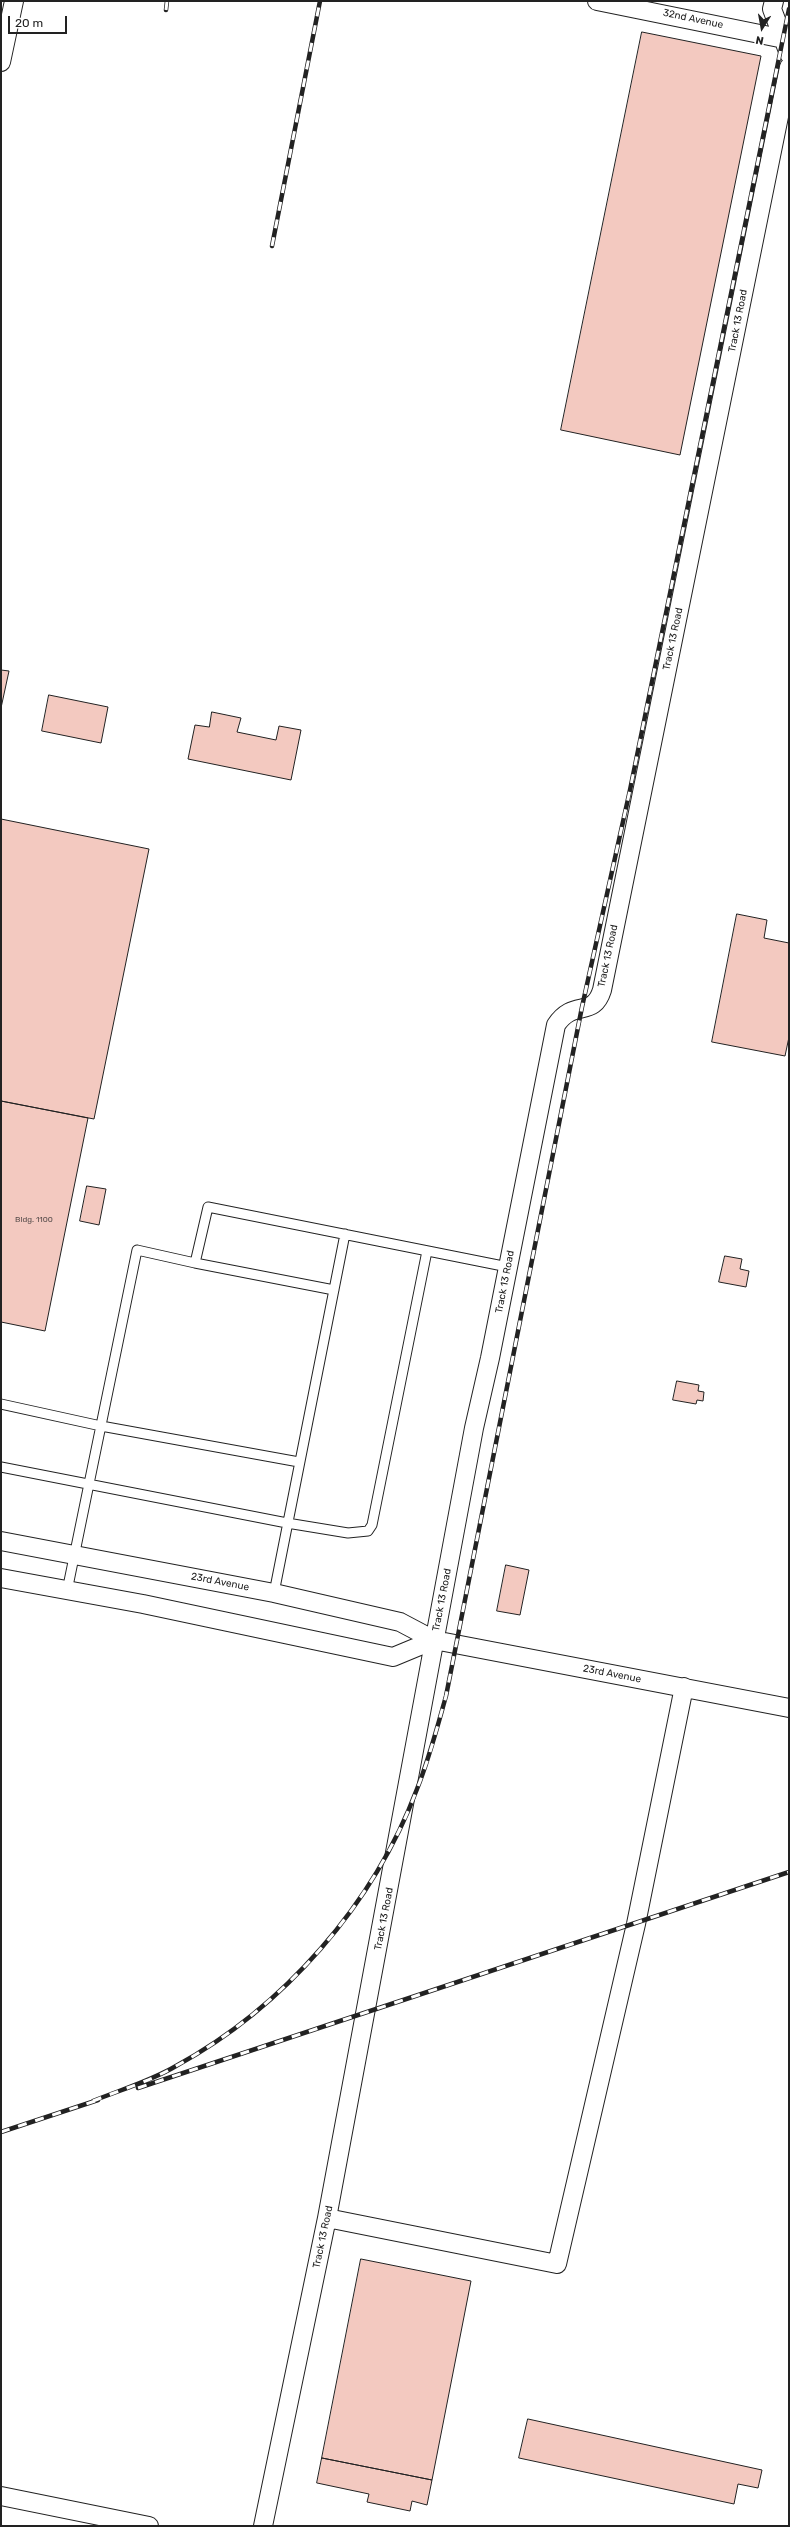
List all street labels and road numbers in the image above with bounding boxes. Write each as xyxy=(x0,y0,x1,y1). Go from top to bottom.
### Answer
street label: 32nd Avenue xyxy=(662,7,724,31)
street label: Track 13 Road xyxy=(726,289,750,353)
street label: Track 13 Road xyxy=(661,607,685,671)
street label: Track 13 Road xyxy=(596,924,620,988)
street label: Track 13 Road xyxy=(493,1250,517,1314)
street label: Track 13 Road xyxy=(430,1568,454,1632)
street label: 23rd Avenue xyxy=(190,1570,250,1594)
street label: 23rd Avenue xyxy=(582,1662,642,1686)
street label: Track 13 Road xyxy=(372,1887,396,1951)
street label: Track 13 Road xyxy=(311,2205,335,2269)

